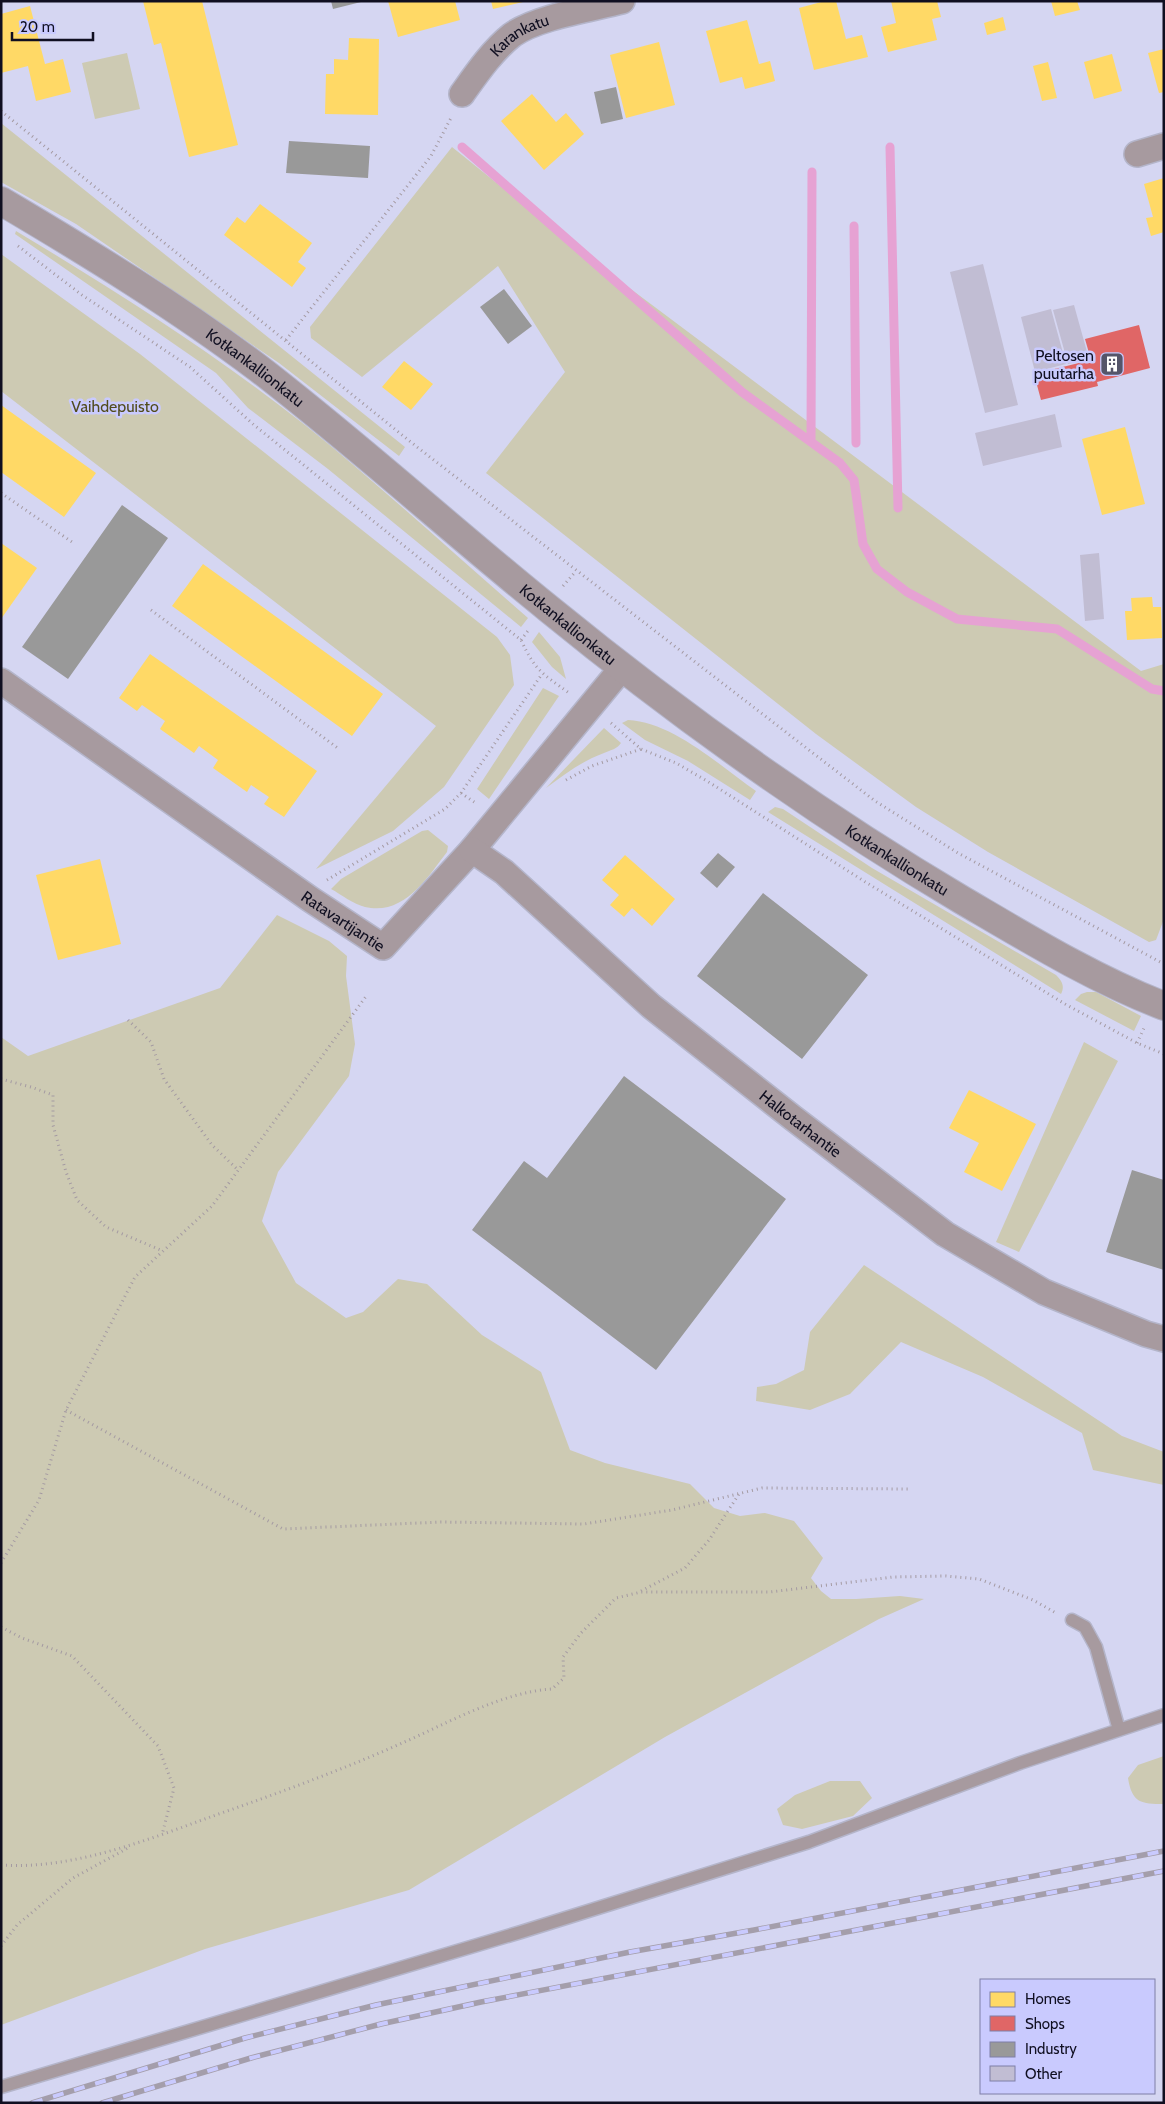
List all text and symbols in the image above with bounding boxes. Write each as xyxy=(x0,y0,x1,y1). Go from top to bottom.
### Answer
scale bar xyxy=(12,10,94,42)
street label: Karankatu xyxy=(486,10,551,60)
text: 20 m xyxy=(20,18,55,36)
street label: Kotkankallionkatu xyxy=(203,324,308,410)
place label: Peltosen puutarha xyxy=(1034,346,1094,383)
building icon: Peltosen puutarha xyxy=(1099,351,1125,377)
park label: Vaihdepuisto xyxy=(71,397,159,416)
street label: Kotkankallionkatu xyxy=(516,580,620,669)
street label: Kotkankallionkatu xyxy=(842,820,952,899)
street label: Ratavartijantie xyxy=(298,886,389,955)
street label: Halkotarhantie xyxy=(756,1086,845,1161)
legend xyxy=(980,1979,1155,2094)
text: Homes xyxy=(1025,1990,1071,2008)
text: Shops xyxy=(1025,2015,1065,2033)
text: Industry xyxy=(1025,2040,1077,2058)
text: Other xyxy=(1025,2065,1062,2083)

